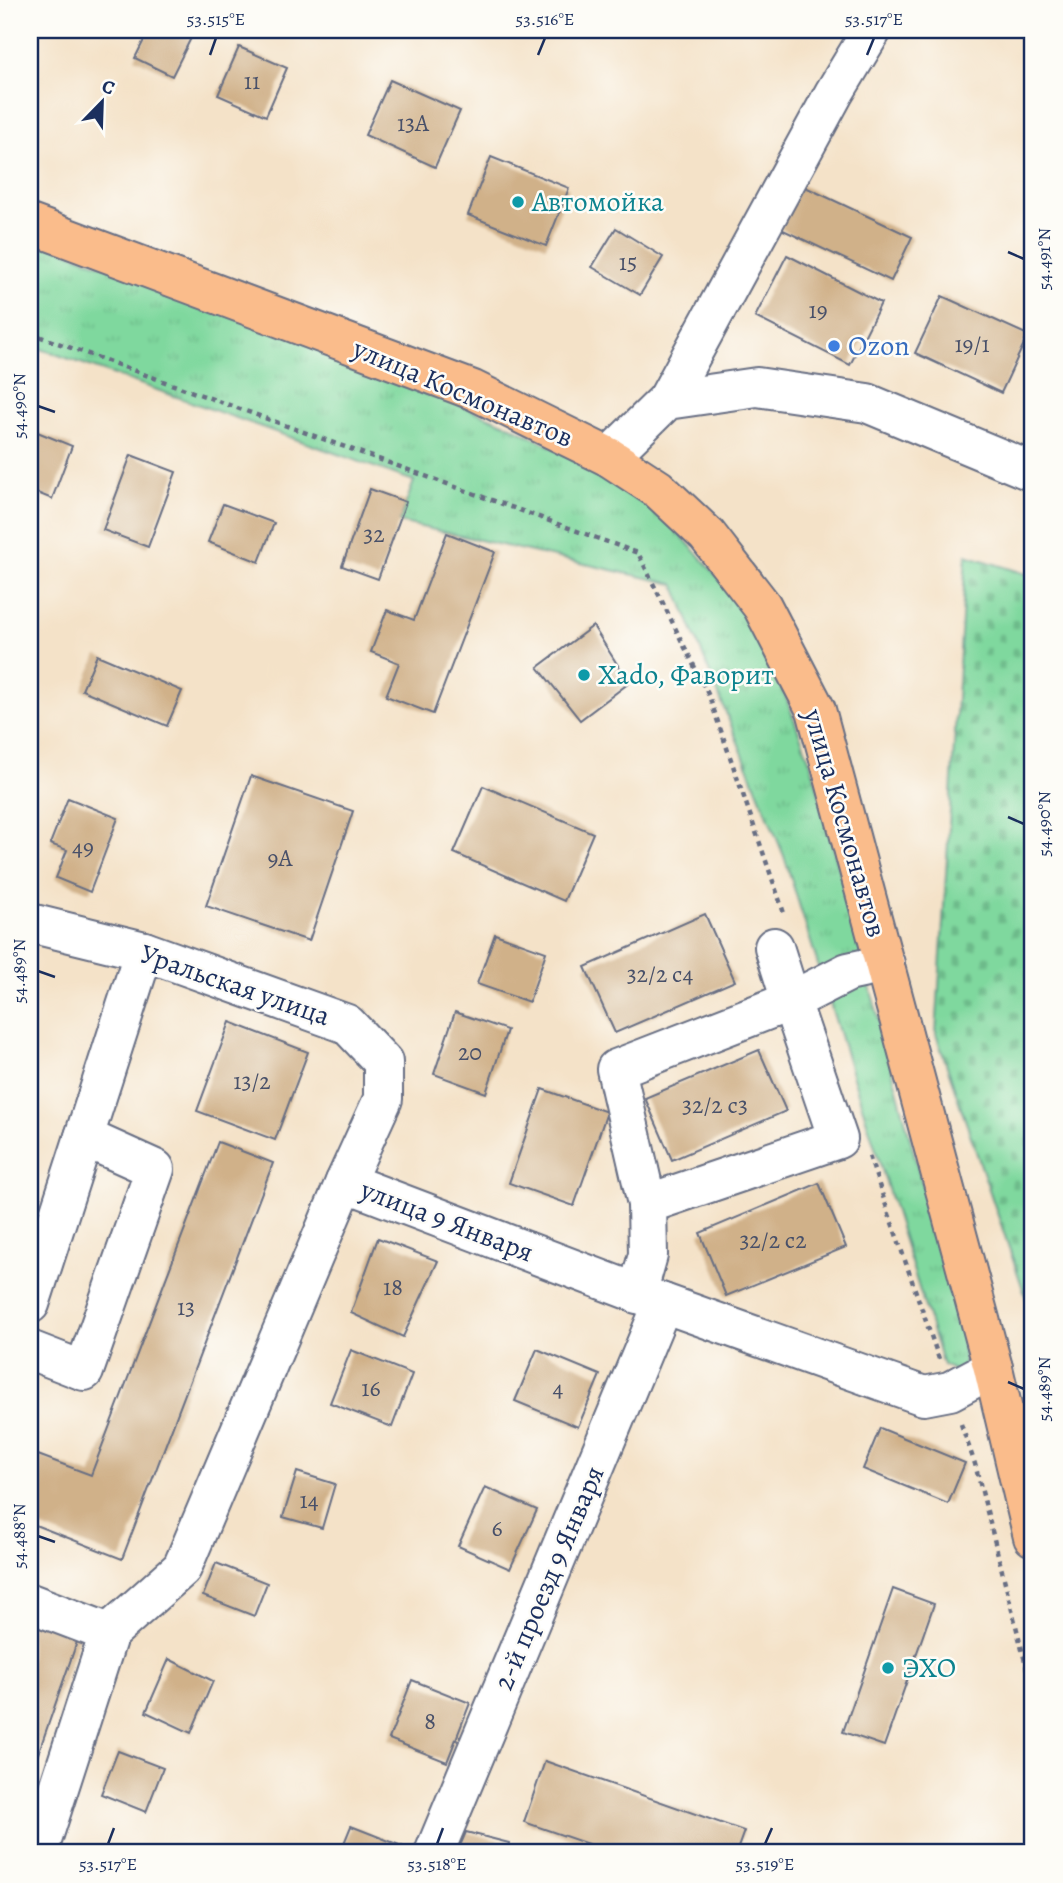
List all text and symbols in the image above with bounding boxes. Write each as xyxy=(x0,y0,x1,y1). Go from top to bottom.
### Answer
text: 53.515°E xyxy=(187,7,245,31)
text: 53.516°E xyxy=(515,7,575,31)
text: 53.517°E xyxy=(845,7,903,31)
house number: 11 xyxy=(244,65,260,97)
north arrow xyxy=(66,66,136,136)
text: С xyxy=(98,73,119,102)
house number: 13А xyxy=(397,107,430,139)
place label: Автомойка xyxy=(531,183,664,221)
marker: Автомойка xyxy=(510,194,526,210)
text: 54.491°N xyxy=(1032,228,1056,290)
house number: 15 xyxy=(619,246,637,278)
house number: 19 xyxy=(808,294,828,326)
place label: Ozon xyxy=(848,327,910,365)
house number: 19/1 xyxy=(954,328,990,360)
street label: улица Космонавтов xyxy=(346,329,579,457)
marker: Ozon xyxy=(826,338,842,354)
text: 54.490°N xyxy=(7,373,31,439)
house number: 32 xyxy=(363,518,385,550)
place label: Xado, Фаворит xyxy=(598,656,774,694)
marker: Xado, Фаворит xyxy=(576,667,592,683)
street label: улица Космонавтов xyxy=(794,704,896,942)
text: 54.490°N xyxy=(1032,791,1056,857)
house number: 49 xyxy=(72,831,94,863)
house number: 9А xyxy=(268,842,293,874)
street label: Уральская улица xyxy=(135,935,335,1035)
text: 54.489°N xyxy=(7,939,31,1003)
house number: 32/2 с4 xyxy=(627,958,693,990)
house number: 20 xyxy=(458,1036,482,1068)
house number: 13/2 xyxy=(233,1065,271,1097)
house number: 32/2 с3 xyxy=(682,1089,748,1121)
street label: улица 9 Января xyxy=(354,1170,539,1271)
house number: 32/2 с2 xyxy=(739,1224,807,1256)
house number: 18 xyxy=(383,1271,403,1303)
house number: 13 xyxy=(177,1291,195,1323)
text: 54.489°N xyxy=(1032,1357,1056,1421)
house number: 16 xyxy=(361,1372,381,1404)
house number: 4 xyxy=(553,1372,564,1404)
street label: 2-й проезд 9 Января xyxy=(485,1460,613,1696)
house number: 14 xyxy=(299,1484,319,1516)
text: 54.488°N xyxy=(7,1503,31,1569)
house number: 6 xyxy=(491,1512,503,1544)
place label: ЭХО xyxy=(902,1649,956,1687)
marker: ЭХО xyxy=(880,1660,896,1676)
house number: 8 xyxy=(424,1705,436,1737)
text: 53.517°E xyxy=(79,1852,137,1876)
text: 53.518°E xyxy=(407,1852,467,1876)
text: 53.519°E xyxy=(736,1852,794,1876)

